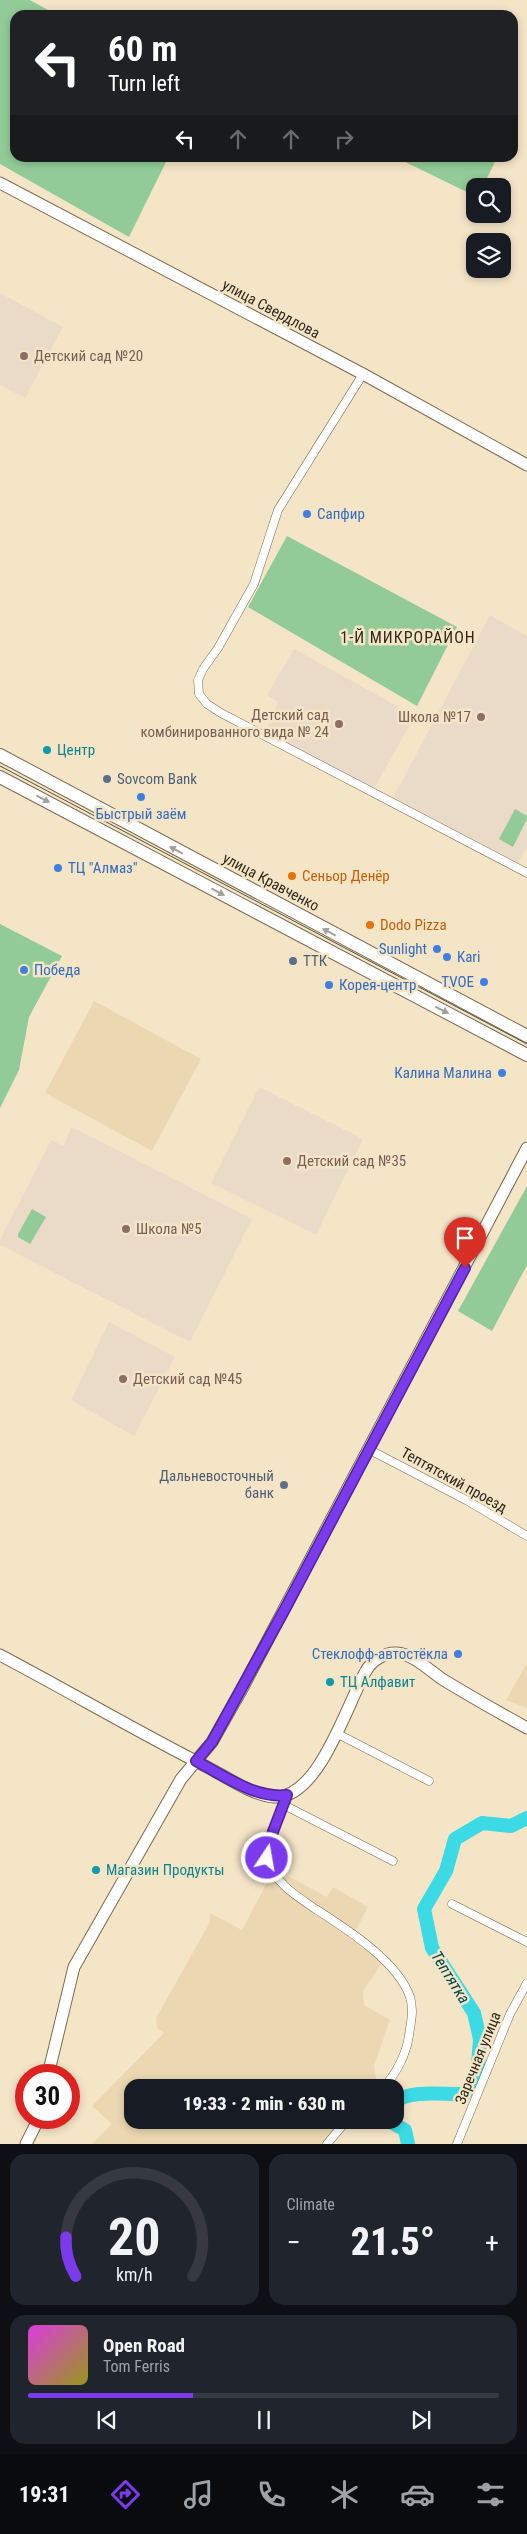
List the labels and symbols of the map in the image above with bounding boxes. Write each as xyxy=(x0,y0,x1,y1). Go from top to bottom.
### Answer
street label: улица Свердлова xyxy=(219,276,323,342)
place label: Детский сад №20 xyxy=(34,347,143,365)
marker: Детский сад №20 xyxy=(18,350,30,362)
place label: Сапфир xyxy=(317,505,365,523)
marker: Сапфир xyxy=(301,508,313,520)
district label: 1-Й МИКРОРАЙОН xyxy=(340,628,476,647)
place label: Детский сад комбинированного вида № 24 xyxy=(140,706,329,741)
place label: Школа №17 xyxy=(398,708,471,726)
marker: Школа №17 xyxy=(475,711,487,723)
marker: Детский сад комбинированного вида № 24 xyxy=(333,718,345,730)
place label: Центр xyxy=(57,741,95,759)
marker: Центр xyxy=(41,744,53,756)
place label: Sovcom Bank xyxy=(117,770,197,788)
marker: Sovcom Bank xyxy=(101,773,113,785)
marker: Быстрый заём xyxy=(135,791,147,803)
one-way arrow xyxy=(36,795,50,803)
place label: Быстрый заём xyxy=(95,805,187,823)
one-way arrow xyxy=(169,846,184,854)
street label: улица Кравченко xyxy=(220,849,322,915)
place label: ТЦ "Алмаз" xyxy=(68,859,138,877)
marker: ТЦ "Алмаз" xyxy=(52,862,64,874)
place label: Сеньор Денёр xyxy=(302,867,390,885)
marker: Сеньор Денёр xyxy=(286,870,298,882)
one-way arrow xyxy=(210,888,225,896)
place label: Dodo Pizza xyxy=(380,916,447,934)
marker: Dodo Pizza xyxy=(364,919,376,931)
one-way arrow xyxy=(322,928,336,936)
place label: Sunlight xyxy=(379,940,427,958)
marker: Sunlight xyxy=(431,943,443,955)
place label: Kari xyxy=(457,948,480,966)
marker: Kari xyxy=(441,951,453,963)
place label: ТТК xyxy=(303,952,328,970)
marker: ТТК xyxy=(287,955,299,967)
place label: Победа xyxy=(34,961,80,979)
marker: Победа xyxy=(18,964,30,976)
place label: TVOE xyxy=(441,973,474,991)
place label: Корея-центр xyxy=(339,976,416,994)
marker: TVOE xyxy=(478,976,490,988)
marker: Корея-центр xyxy=(323,979,335,991)
one-way arrow xyxy=(435,1006,449,1014)
place label: Калина Малина xyxy=(394,1064,492,1082)
marker: Калина Малина xyxy=(496,1067,508,1079)
place label: Детский сад №35 xyxy=(297,1152,406,1170)
marker: Детский сад №35 xyxy=(281,1155,293,1167)
pin xyxy=(444,1217,486,1268)
place label: Школа №5 xyxy=(136,1220,202,1238)
marker: Школа №5 xyxy=(120,1223,132,1235)
place label: Детский сад №45 xyxy=(133,1370,242,1388)
marker: Детский сад №45 xyxy=(117,1373,129,1385)
street label: Тептятский проезд xyxy=(398,1443,510,1517)
place label: Дальневосточный банк xyxy=(159,1467,274,1502)
marker: Дальневосточный банк xyxy=(278,1479,290,1491)
place label: Стеклофф-автостёкла xyxy=(312,1645,448,1663)
marker: Стеклофф-автостёкла xyxy=(452,1648,464,1660)
place label: ТЦ Алфавит xyxy=(340,1673,415,1691)
marker: ТЦ Алфавит xyxy=(324,1676,336,1688)
position arrow xyxy=(240,1831,292,1883)
place label: Магазин Продукты xyxy=(106,1861,224,1879)
marker: Магазин Продукты xyxy=(90,1864,102,1876)
water label: Тептятка xyxy=(427,1948,474,2007)
street label: Заречная улица xyxy=(451,2009,505,2107)
speed limit sign: 30 xyxy=(15,2064,80,2129)

